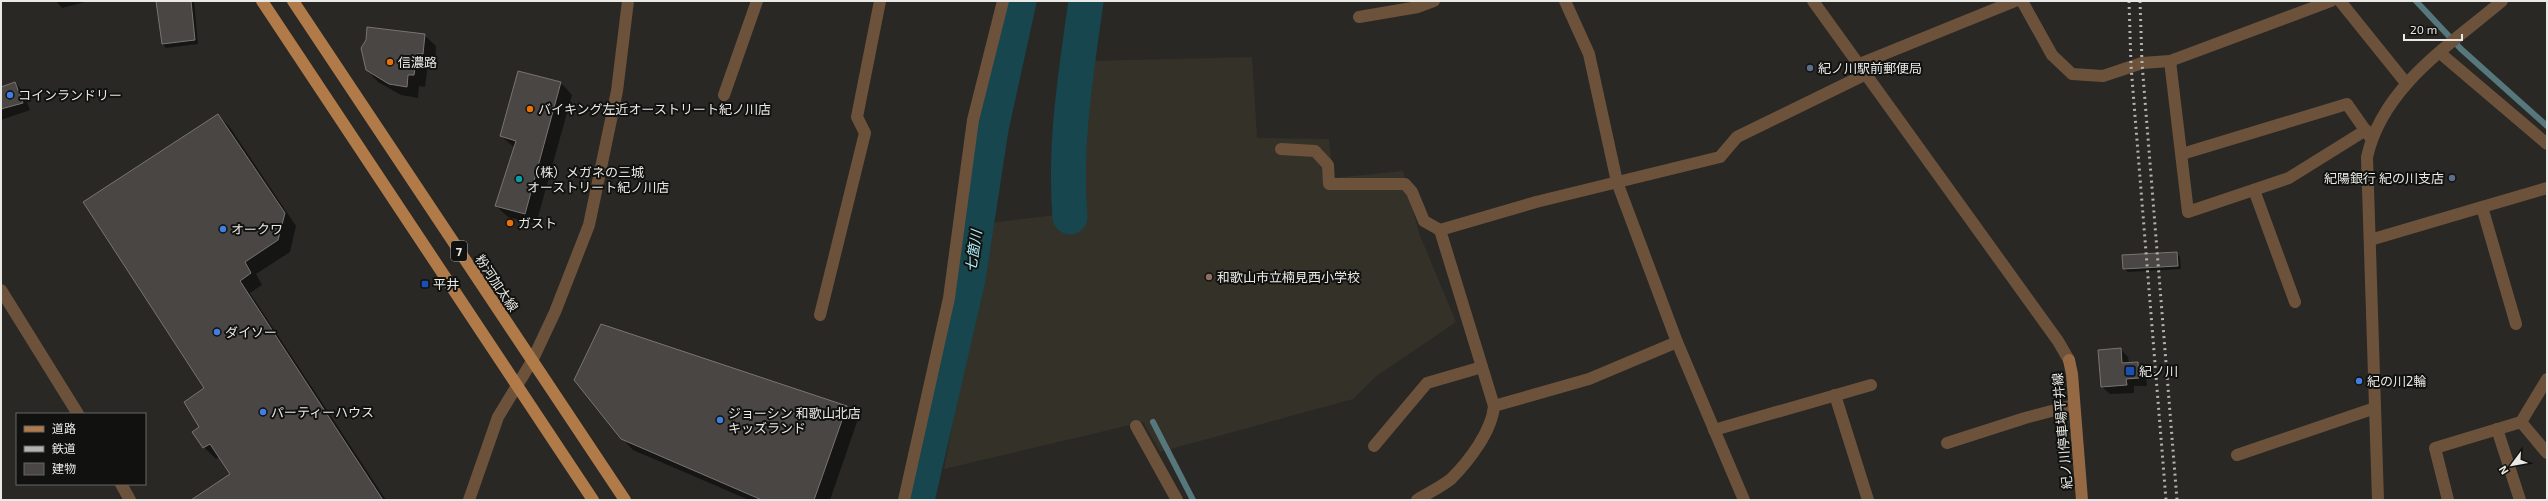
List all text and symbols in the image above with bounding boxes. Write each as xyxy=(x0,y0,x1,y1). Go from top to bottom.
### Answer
scale bar xyxy=(2404,16,2462,42)
text: 20 m xyxy=(2410,22,2437,36)
place label: 信濃路 xyxy=(398,54,437,70)
marker: 信濃路 xyxy=(385,57,395,67)
place label: 紀ノ川駅前郵便局 xyxy=(1818,60,1922,76)
marker: 紀ノ川駅前郵便局 xyxy=(1805,63,1815,73)
place label: コインランドリー xyxy=(18,87,122,103)
marker: コインランドリー xyxy=(5,90,15,100)
place label: バイキング左近オーストリート紀ノ川店 xyxy=(538,101,771,117)
marker: バイキング左近オーストリート紀ノ川店 xyxy=(525,104,535,114)
place label: （株）メガネの三城 オーストリート紀ノ川店 xyxy=(527,164,669,195)
place label: 紀陽銀行 紀の川支店 xyxy=(2324,170,2444,186)
marker: 紀陽銀行 紀の川支店 xyxy=(2447,173,2457,183)
marker: （株）メガネの三城 オーストリート紀ノ川店 xyxy=(514,174,524,184)
place label: ガスト xyxy=(518,215,557,231)
marker: ガスト xyxy=(505,218,515,228)
place label: オークワ xyxy=(231,221,283,237)
marker: オークワ xyxy=(218,224,228,234)
water label: 七箇川 xyxy=(962,227,985,273)
road number: 7 xyxy=(451,241,467,261)
street label: 粉河加太線 xyxy=(472,252,522,314)
place label: 和歌山市立楠見西小学校 xyxy=(1217,269,1360,285)
marker: 和歌山市立楠見西小学校 xyxy=(1204,272,1214,282)
place label: 平井 xyxy=(433,276,459,292)
marker: 平井 xyxy=(420,279,430,289)
place label: ダイソー xyxy=(225,324,277,340)
marker: ダイソー xyxy=(212,327,222,337)
place label: 紀ノ川 xyxy=(2139,363,2178,379)
marker: 紀ノ川 xyxy=(2124,365,2136,377)
street label: 紀ノ川停車場平井線 xyxy=(2049,372,2075,490)
place label: 紀の川2輪 xyxy=(2367,373,2426,389)
marker: 紀の川2輪 xyxy=(2354,376,2364,386)
place label: パーティーハウス xyxy=(271,404,374,420)
place label: ジョーシン 和歌山北店 キッズランド xyxy=(728,405,861,436)
marker: パーティーハウス xyxy=(258,407,268,417)
legend xyxy=(16,413,146,485)
marker: ジョーシン 和歌山北店 キッズランド xyxy=(715,415,725,425)
text: 道路 xyxy=(52,421,76,435)
text: 鉄道 xyxy=(52,441,76,455)
north arrow xyxy=(2492,445,2532,485)
text: 建物 xyxy=(52,461,76,475)
text: N xyxy=(2495,464,2511,477)

